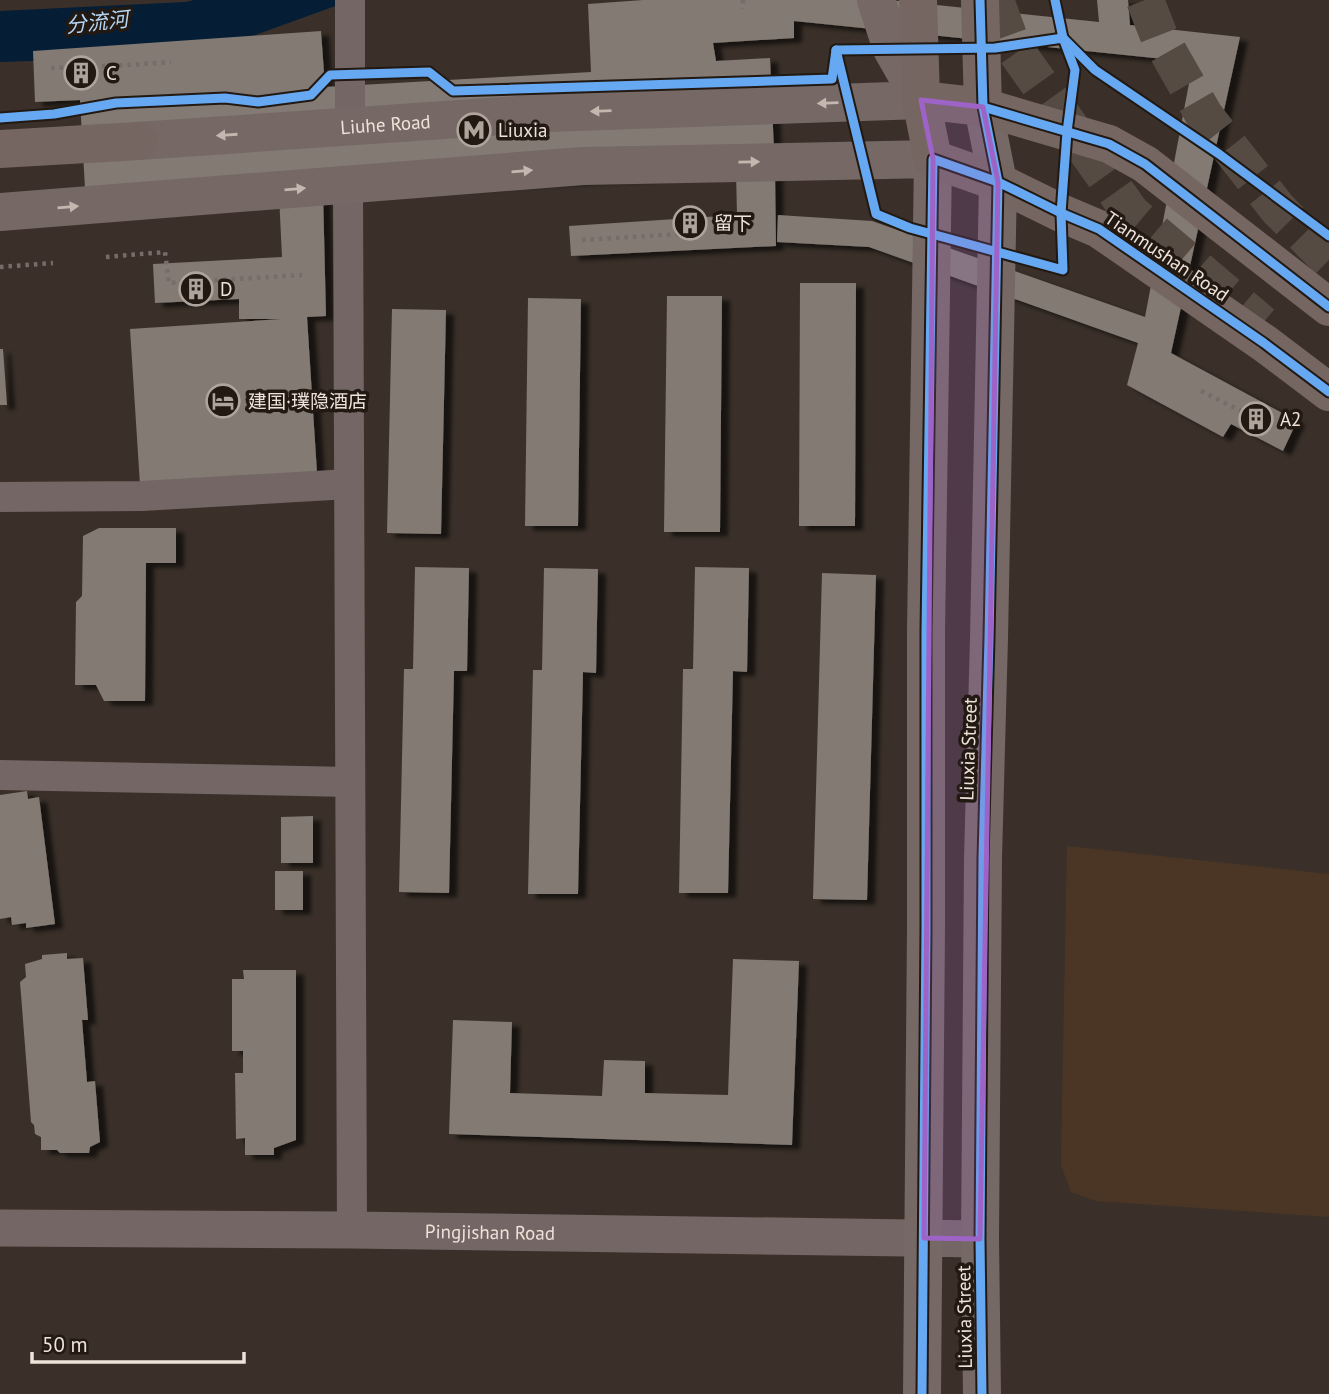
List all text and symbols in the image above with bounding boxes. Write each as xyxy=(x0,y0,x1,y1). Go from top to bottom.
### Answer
water label: 分流河 xyxy=(64,5,134,39)
building icon: C xyxy=(62,54,100,92)
place label: C xyxy=(106,61,117,85)
one-way arrow xyxy=(817,97,839,109)
one-way arrow xyxy=(589,106,611,117)
street label: Liuhe Road xyxy=(339,109,431,139)
metro station icon: Liuxia xyxy=(455,111,493,149)
place label: Liuxia xyxy=(498,118,547,142)
one-way arrow xyxy=(216,130,238,141)
one-way arrow xyxy=(738,157,760,168)
one-way arrow xyxy=(511,165,533,176)
one-way arrow xyxy=(284,183,306,194)
one-way arrow xyxy=(57,201,79,212)
building icon: 留下 xyxy=(671,204,709,242)
street label: Tianmushan Road xyxy=(1100,206,1234,306)
place label: 留下 xyxy=(714,211,752,235)
building icon: D xyxy=(177,270,215,308)
place label: D xyxy=(220,277,232,301)
hotel icon: 建国·璞隐酒店 xyxy=(204,382,242,420)
place label: 建国·璞隐酒店 xyxy=(248,389,367,413)
building icon: A2 xyxy=(1237,400,1275,438)
place label: A2 xyxy=(1280,407,1301,431)
street label: Liuxia Street xyxy=(954,697,982,801)
street label: Pingjishan Road xyxy=(425,1219,555,1245)
street label: Liuxia Street xyxy=(951,1265,977,1369)
scale bar xyxy=(32,1320,243,1364)
text: 50 m xyxy=(42,1331,88,1358)

